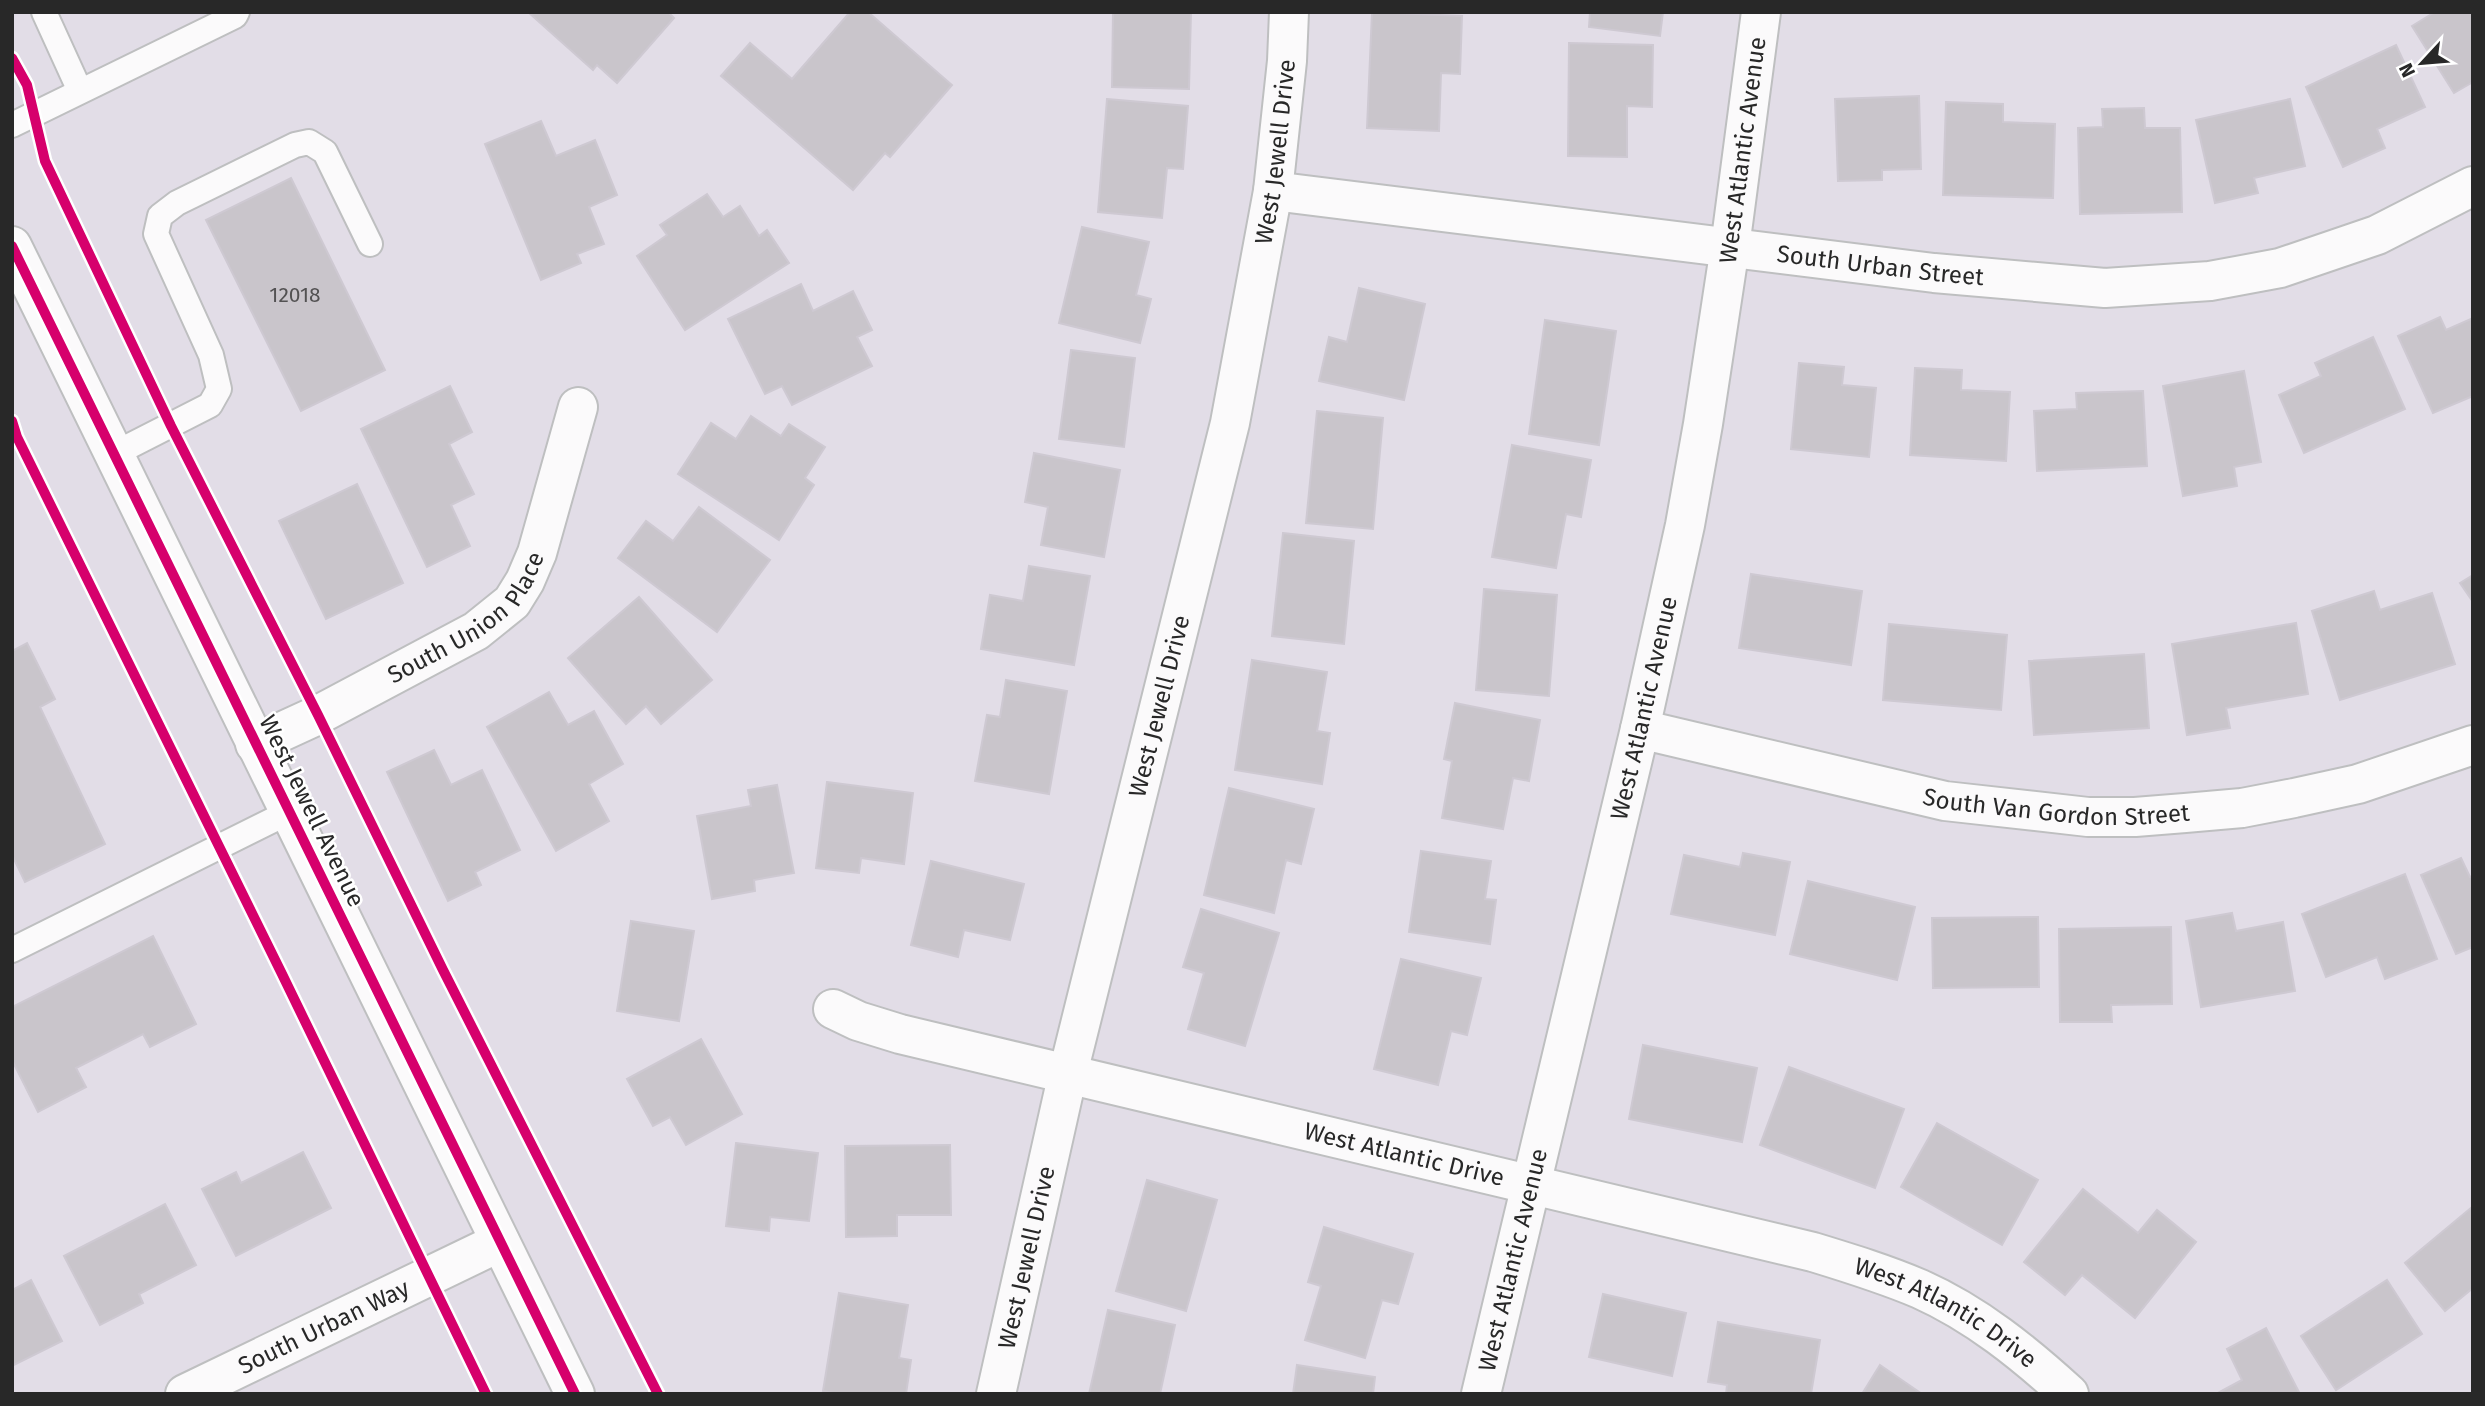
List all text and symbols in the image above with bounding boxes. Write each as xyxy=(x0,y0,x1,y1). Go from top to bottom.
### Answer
north arrow xyxy=(2387,28,2457,98)
street label: West Atlantic Avenue xyxy=(1714,35,1772,265)
street label: West Jewell Drive xyxy=(1249,58,1301,247)
text: N xyxy=(2394,60,2420,81)
street label: South Urban Street xyxy=(1775,240,1985,291)
house number: 12018 xyxy=(269,282,321,308)
street label: South Union Place xyxy=(383,548,550,689)
street label: West Atlantic Avenue xyxy=(1605,594,1683,823)
street label: West Jewell Drive xyxy=(1123,612,1196,800)
street label: West Jewell Avenue xyxy=(253,711,371,911)
street label: South Van Gordon Street xyxy=(1920,782,2191,831)
street label: West Atlantic Drive xyxy=(1301,1117,1507,1192)
street label: West Atlantic Avenue xyxy=(1473,1146,1553,1374)
street label: West Jewell Drive xyxy=(993,1163,1061,1351)
street label: West Atlantic Drive xyxy=(1851,1252,2042,1374)
street label: South Urban Way xyxy=(234,1274,414,1380)

